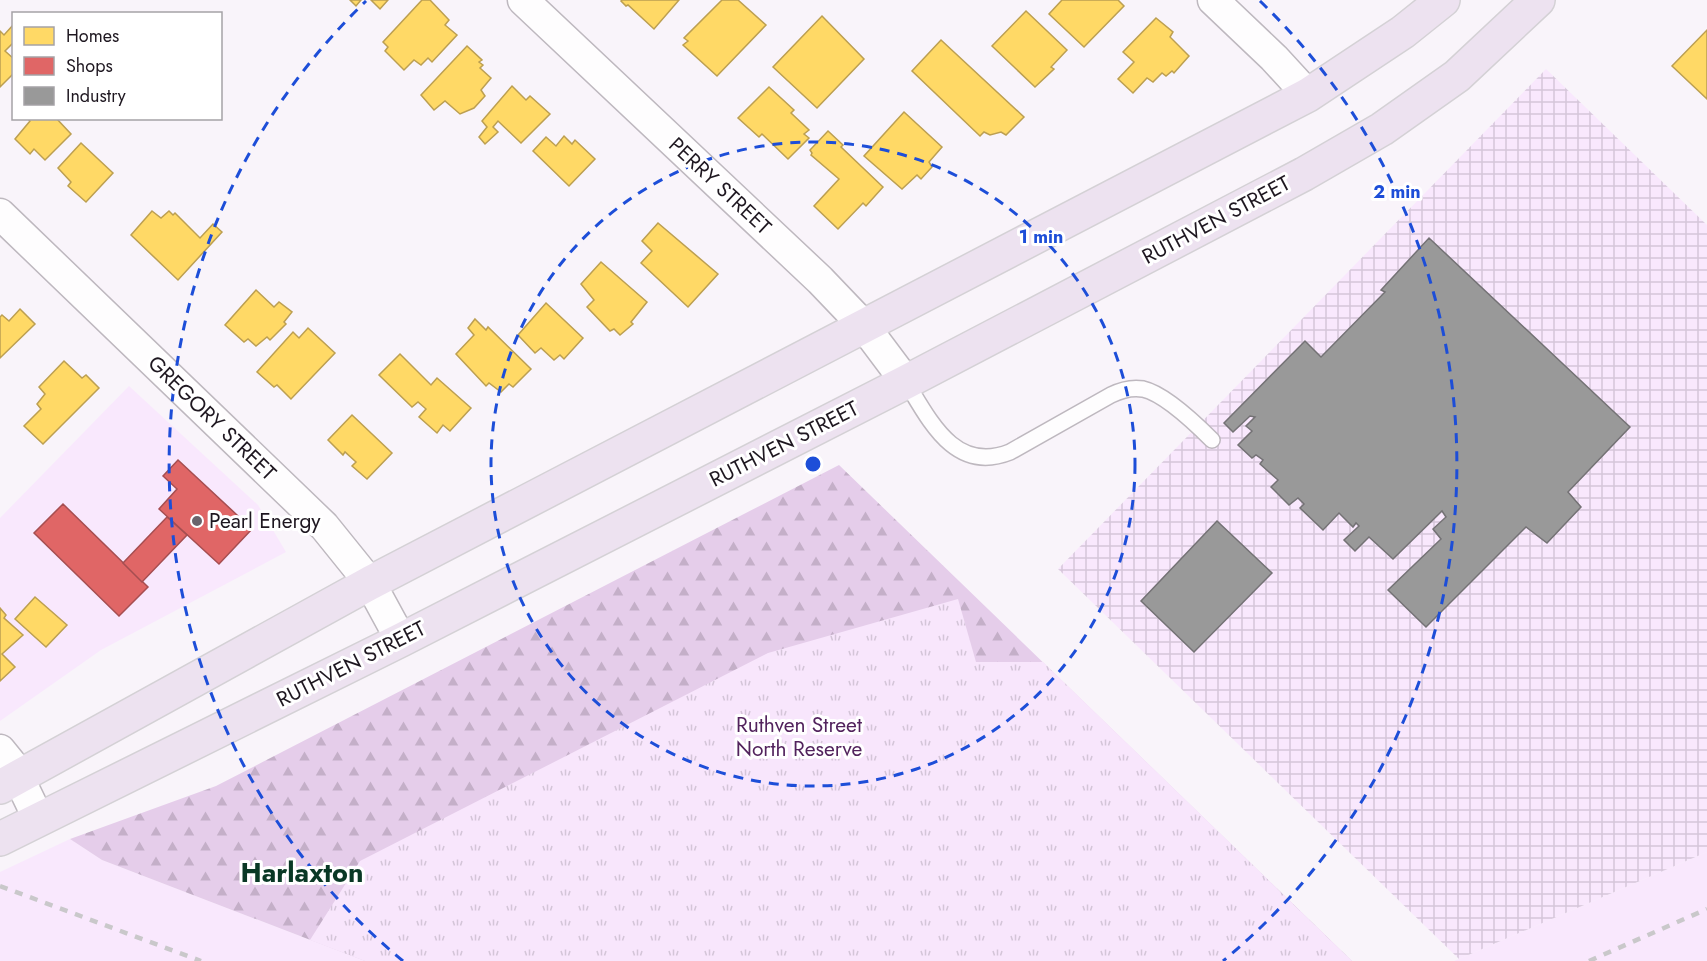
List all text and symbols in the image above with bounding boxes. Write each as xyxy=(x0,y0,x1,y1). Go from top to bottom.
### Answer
legend xyxy=(12,12,222,120)
text: Homes xyxy=(66,23,119,49)
text: Shops xyxy=(66,53,113,79)
text: Industry xyxy=(66,83,126,109)
street label: PERRY STREET xyxy=(662,131,778,242)
street label: RUTHVEN STREET xyxy=(1137,168,1295,272)
text: 2 min xyxy=(1373,179,1421,205)
text: 1 min xyxy=(1019,224,1063,250)
street label: GREGORY STREET xyxy=(141,349,283,487)
street label: RUTHVEN STREET xyxy=(704,393,864,494)
centre of rings xyxy=(803,454,823,474)
place label: Pearl Energy xyxy=(209,506,321,536)
marker: Pearl Energy xyxy=(190,514,204,528)
street label: RUTHVEN STREET xyxy=(271,613,431,714)
park label: Ruthven Street North Reserve xyxy=(736,710,863,764)
district label: Harlaxton xyxy=(240,853,364,892)

